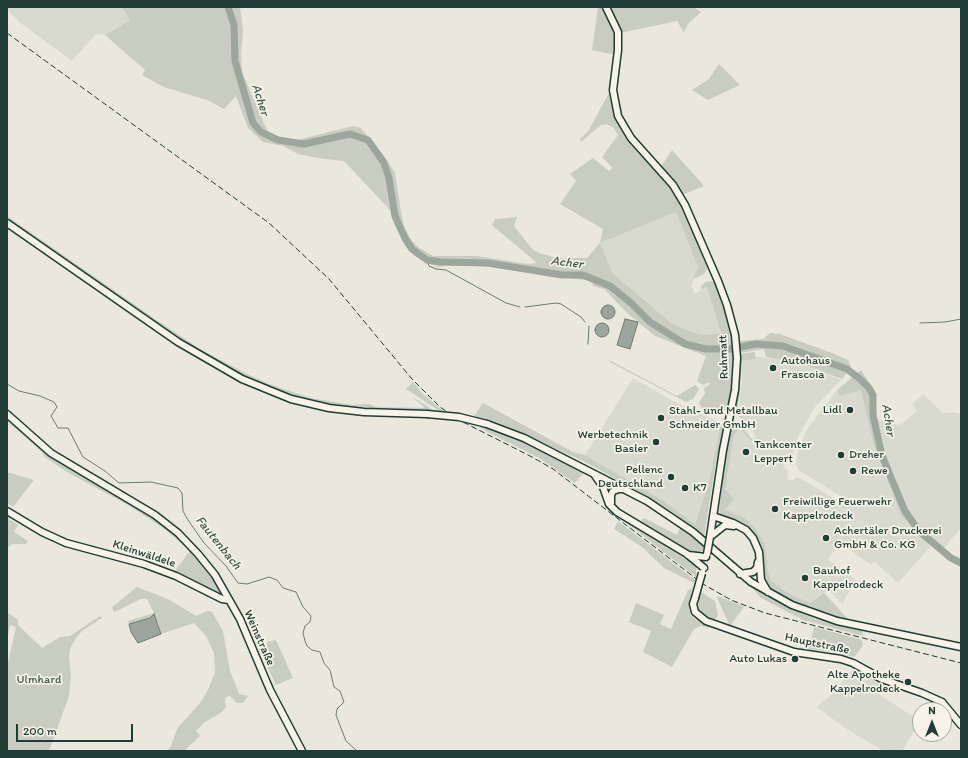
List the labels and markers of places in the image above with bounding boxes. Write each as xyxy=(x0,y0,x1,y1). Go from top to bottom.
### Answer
place label: Autohaus Frascoia xyxy=(781,354,830,382)
marker: Autohaus Frascoia xyxy=(768,363,778,373)
place label: Lidl xyxy=(823,403,842,417)
place label: Stahl- und Metallbau Schneider GmbH xyxy=(669,404,778,432)
marker: Lidl xyxy=(845,405,855,415)
marker: Stahl- und Metallbau Schneider GmbH xyxy=(656,413,666,423)
place label: Werbetechnik Basler xyxy=(578,428,648,456)
marker: Werbetechnik Basler xyxy=(651,437,661,447)
place label: Tankcenter Leppert xyxy=(754,438,812,466)
marker: Tankcenter Leppert xyxy=(741,447,751,457)
place label: Dreher xyxy=(849,448,884,462)
marker: Dreher xyxy=(836,450,846,460)
place label: Pellenc Deutschland xyxy=(598,463,663,491)
place label: Rewe xyxy=(861,464,888,478)
marker: Rewe xyxy=(848,466,858,476)
marker: Pellenc Deutschland xyxy=(666,472,676,482)
place label: K7 xyxy=(693,481,707,495)
marker: K7 xyxy=(680,483,690,493)
place label: Freiwillige Feuerwehr Kappelrodeck xyxy=(783,495,892,523)
marker: Freiwillige Feuerwehr Kappelrodeck xyxy=(770,504,780,514)
place label: Achertäler Druckerei GmbH & Co. KG xyxy=(834,524,942,552)
marker: Achertäler Druckerei GmbH & Co. KG xyxy=(821,533,831,543)
place label: Bauhof Kappelrodeck xyxy=(813,564,883,592)
marker: Bauhof Kappelrodeck xyxy=(800,573,810,583)
place label: Auto Lukas xyxy=(729,652,787,666)
marker: Auto Lukas xyxy=(790,654,800,664)
place label: Alte Apotheke Kappelrodeck xyxy=(827,668,900,696)
marker: Alte Apotheke Kappelrodeck xyxy=(903,677,913,687)

